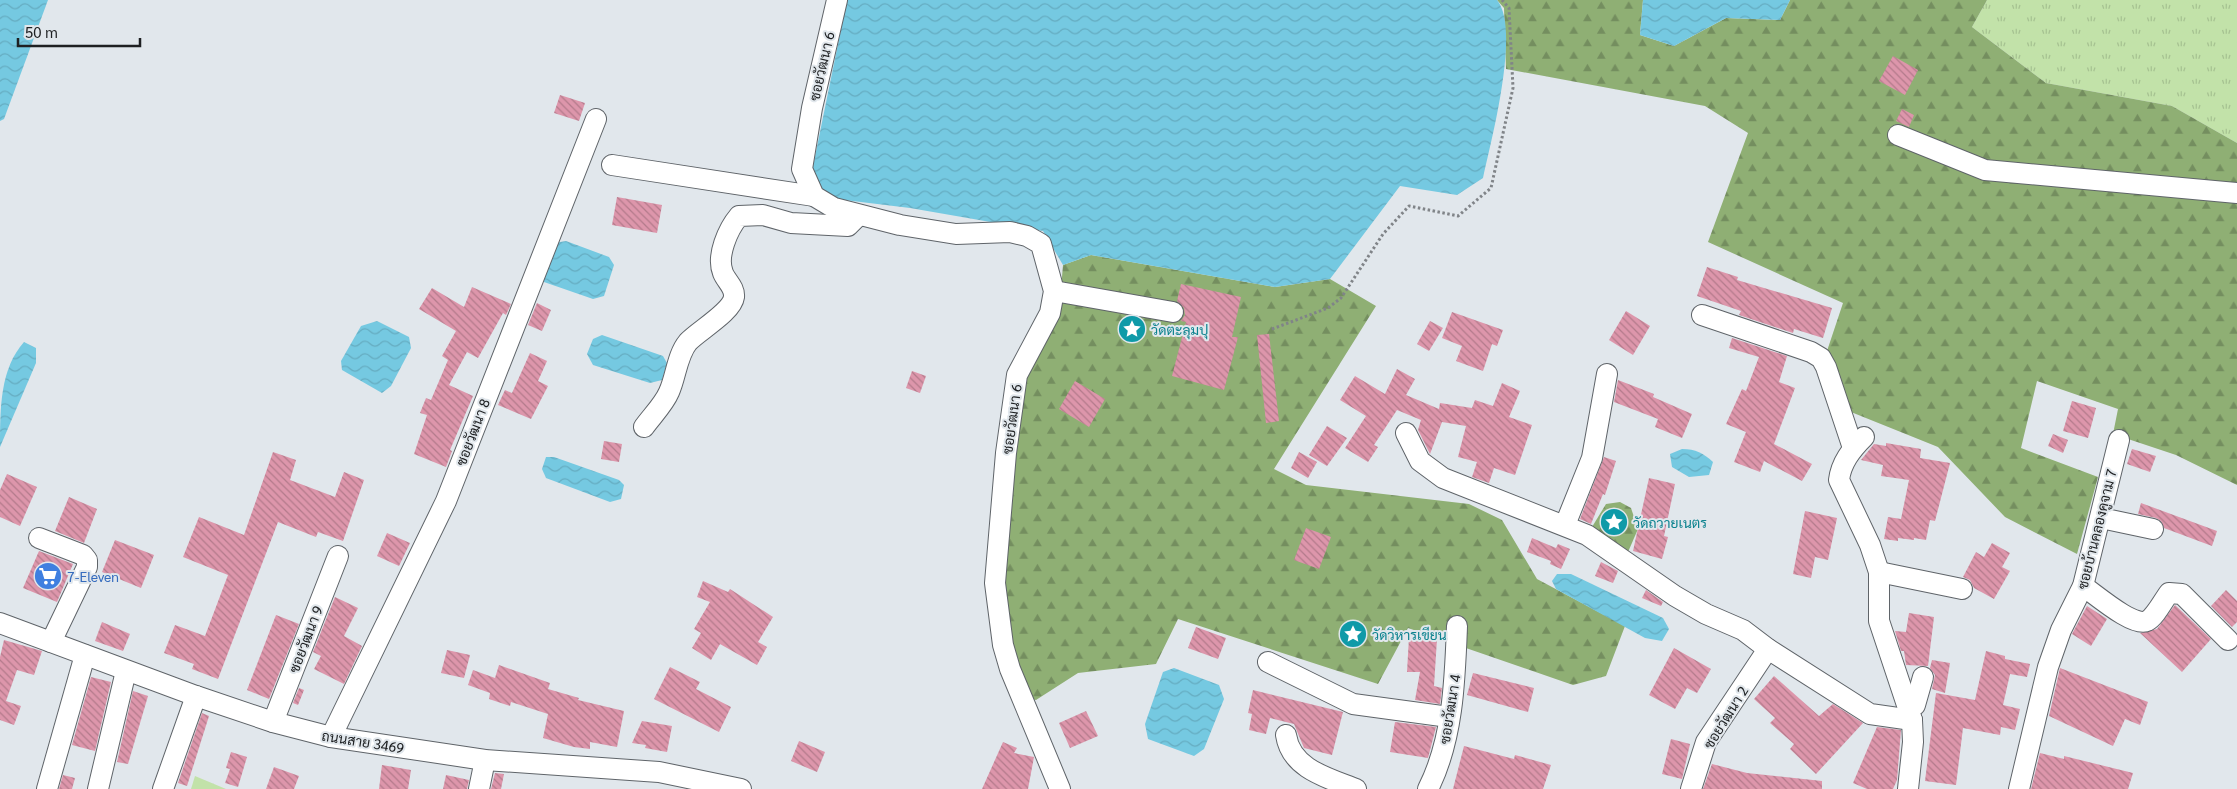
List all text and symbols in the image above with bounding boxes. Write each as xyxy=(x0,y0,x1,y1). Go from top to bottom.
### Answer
scale bar xyxy=(18,15,140,47)
text: 50 m xyxy=(25,22,58,41)
street label: ซอยวัฒนา 6 xyxy=(804,29,838,102)
place icon: วัดตะลุมปุ xyxy=(1117,314,1147,344)
place label: วัดตะลุมปุ xyxy=(1151,320,1208,340)
street label: ซอยวัฒนา 6 xyxy=(997,383,1025,455)
street label: ซอยวัฒนา 8 xyxy=(451,396,493,468)
street label: ซอยบ้านคลองคูจาม 7 xyxy=(2072,467,2122,592)
place icon: วัดถวายเนตร xyxy=(1599,507,1629,537)
place label: วัดถวายเนตร xyxy=(1633,513,1707,531)
supermarket icon: 7-Eleven xyxy=(33,561,63,591)
place label: 7-Eleven xyxy=(67,567,119,585)
street label: ซอยวัฒนา 9 xyxy=(284,603,326,675)
place icon: วัดวิหารเขียน xyxy=(1338,619,1368,649)
place label: วัดวิหารเขียน xyxy=(1372,625,1447,643)
street label: ซอยวัฒนา 4 xyxy=(1435,673,1463,745)
street label: ซอยวัฒนา 2 xyxy=(1699,682,1751,752)
street label: ถนนสาย 3469 xyxy=(321,726,406,756)

